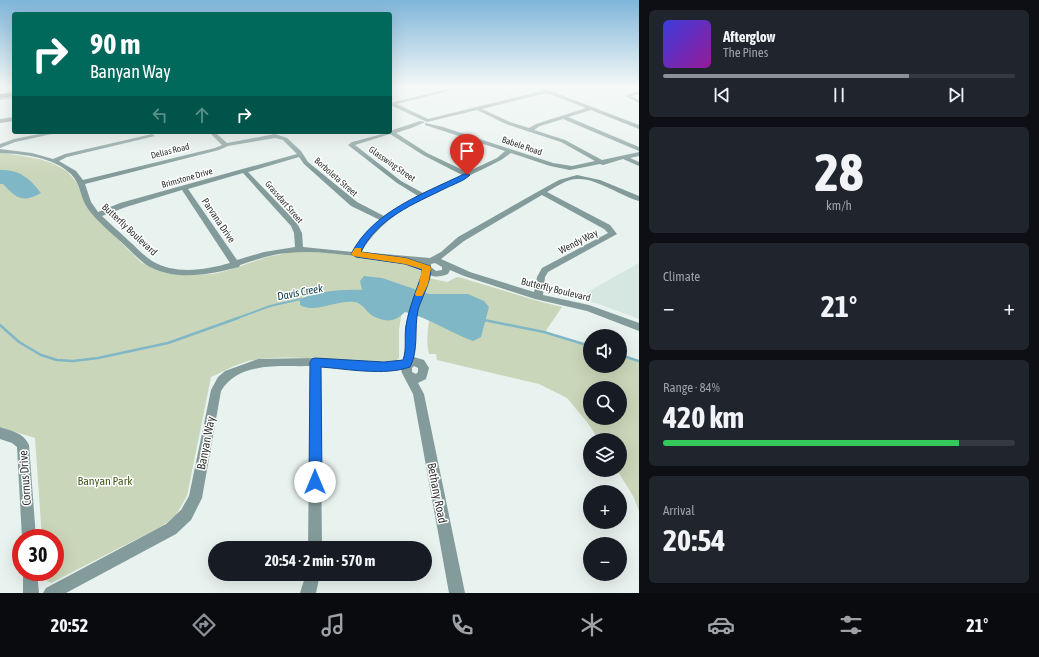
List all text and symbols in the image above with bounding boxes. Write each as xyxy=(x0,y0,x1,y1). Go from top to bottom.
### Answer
icon: right xyxy=(24,28,76,80)
text: 90 m xyxy=(90,28,140,60)
text: Afterglow xyxy=(723,28,776,45)
text: The Pines xyxy=(723,45,768,60)
text: Banyan Way xyxy=(90,61,171,82)
icon: previous xyxy=(711,84,733,106)
icon: pause xyxy=(828,84,850,106)
icon: next xyxy=(945,84,967,106)
icon: left xyxy=(149,104,171,126)
icon: ahead xyxy=(191,104,213,126)
icon: right xyxy=(233,104,255,126)
pin xyxy=(450,134,484,175)
street label: Babele Road xyxy=(501,134,543,158)
icon: arrive xyxy=(456,140,478,162)
street label: Delias Road xyxy=(150,141,190,161)
text: 28 xyxy=(815,142,863,202)
street label: Glasswing Street xyxy=(367,144,417,184)
street label: Borboleta Street xyxy=(312,156,360,199)
street label: Brimstone Drive xyxy=(160,166,214,190)
street label: Grassdart Street xyxy=(263,179,305,225)
street label: Parvana Drive xyxy=(200,196,238,245)
text: km/h xyxy=(826,198,852,213)
street label: Butterfly Boulevard xyxy=(100,201,160,258)
street label: Wendy Way xyxy=(557,227,600,256)
text: Climate xyxy=(663,269,700,284)
street label: Butterfly Boulevard xyxy=(520,276,592,303)
water label: Davis Creek xyxy=(276,282,324,302)
text: 21° xyxy=(821,289,857,323)
text: − xyxy=(663,294,674,320)
text: + xyxy=(1004,294,1015,320)
map controls xyxy=(583,329,627,581)
button: sound xyxy=(583,329,627,373)
text: Range · 84% xyxy=(663,380,720,395)
button: search xyxy=(583,381,627,425)
text: 420 km xyxy=(663,400,744,434)
street label: Banyan Way xyxy=(194,415,218,471)
button: layers xyxy=(583,433,627,477)
street label: Cornus Drive xyxy=(16,450,34,506)
position arrow xyxy=(294,461,336,503)
street label: Bethany Road xyxy=(424,462,450,524)
park label: Banyan Park xyxy=(78,474,133,488)
button: + xyxy=(583,485,627,529)
text: Arrival xyxy=(663,503,695,518)
text: 20:54 xyxy=(663,523,725,557)
speed limit sign: 30 xyxy=(12,529,64,581)
button: − xyxy=(583,537,627,581)
text: 20:54 · 2 min · 570 m xyxy=(265,552,375,569)
icon: directions xyxy=(190,611,218,639)
icon: music xyxy=(319,611,347,639)
icon: phone xyxy=(448,611,476,639)
icon: climate xyxy=(578,611,606,639)
icon: car xyxy=(707,611,735,639)
icon: filters xyxy=(837,611,865,639)
text: 20:52 xyxy=(51,615,88,636)
text: 21° xyxy=(966,615,988,636)

